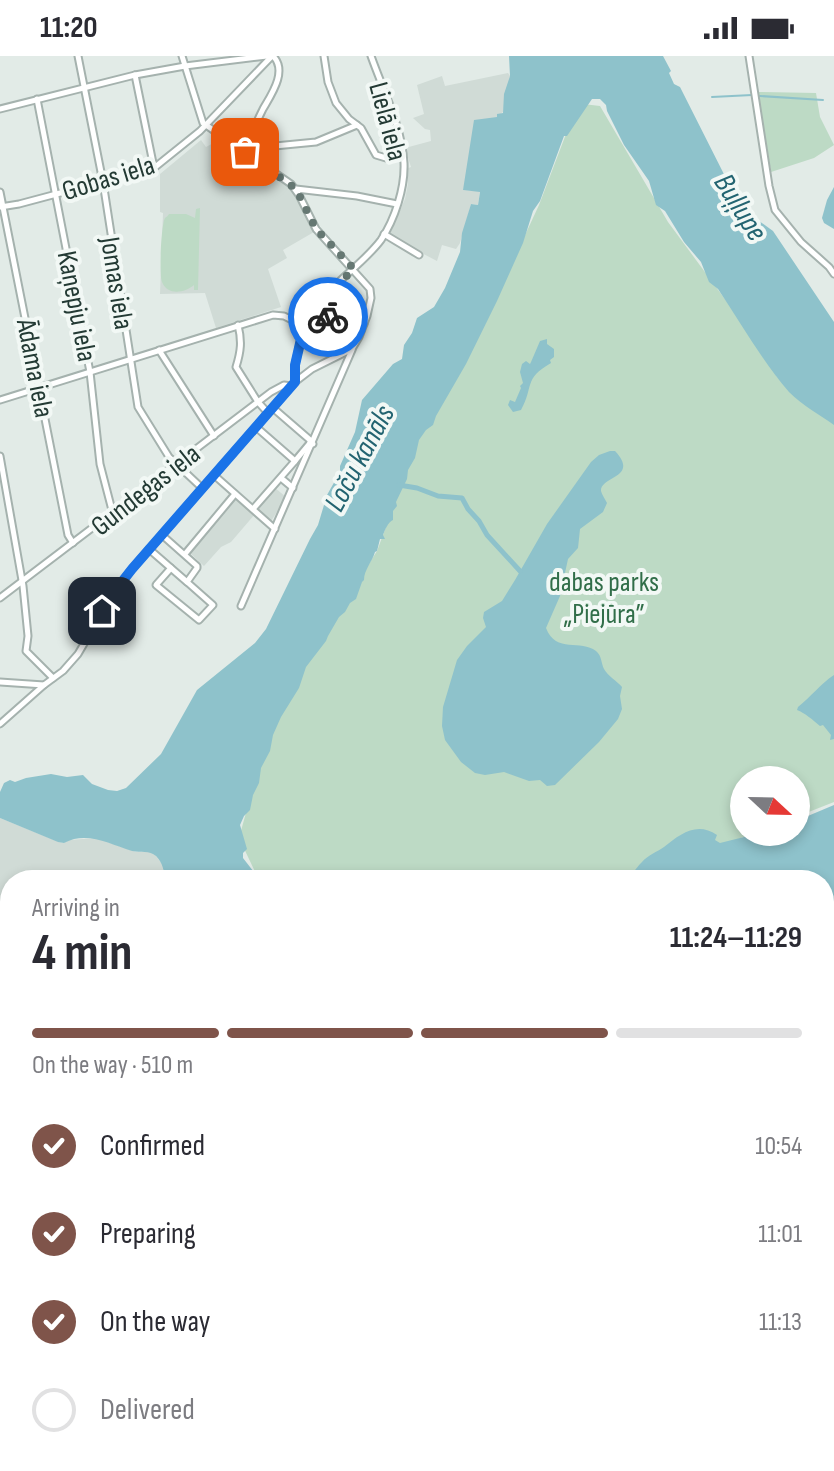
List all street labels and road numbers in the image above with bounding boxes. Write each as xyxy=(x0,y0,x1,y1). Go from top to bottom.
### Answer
street label: Lielā iela xyxy=(361,79,414,164)
street label: Gobas iela xyxy=(58,149,159,208)
street label: Jomas iela xyxy=(93,234,140,332)
street label: Kaņepju iela xyxy=(50,248,103,364)
street label: Ādama iela xyxy=(9,315,60,420)
street label: Gundegas iela xyxy=(85,437,207,543)

